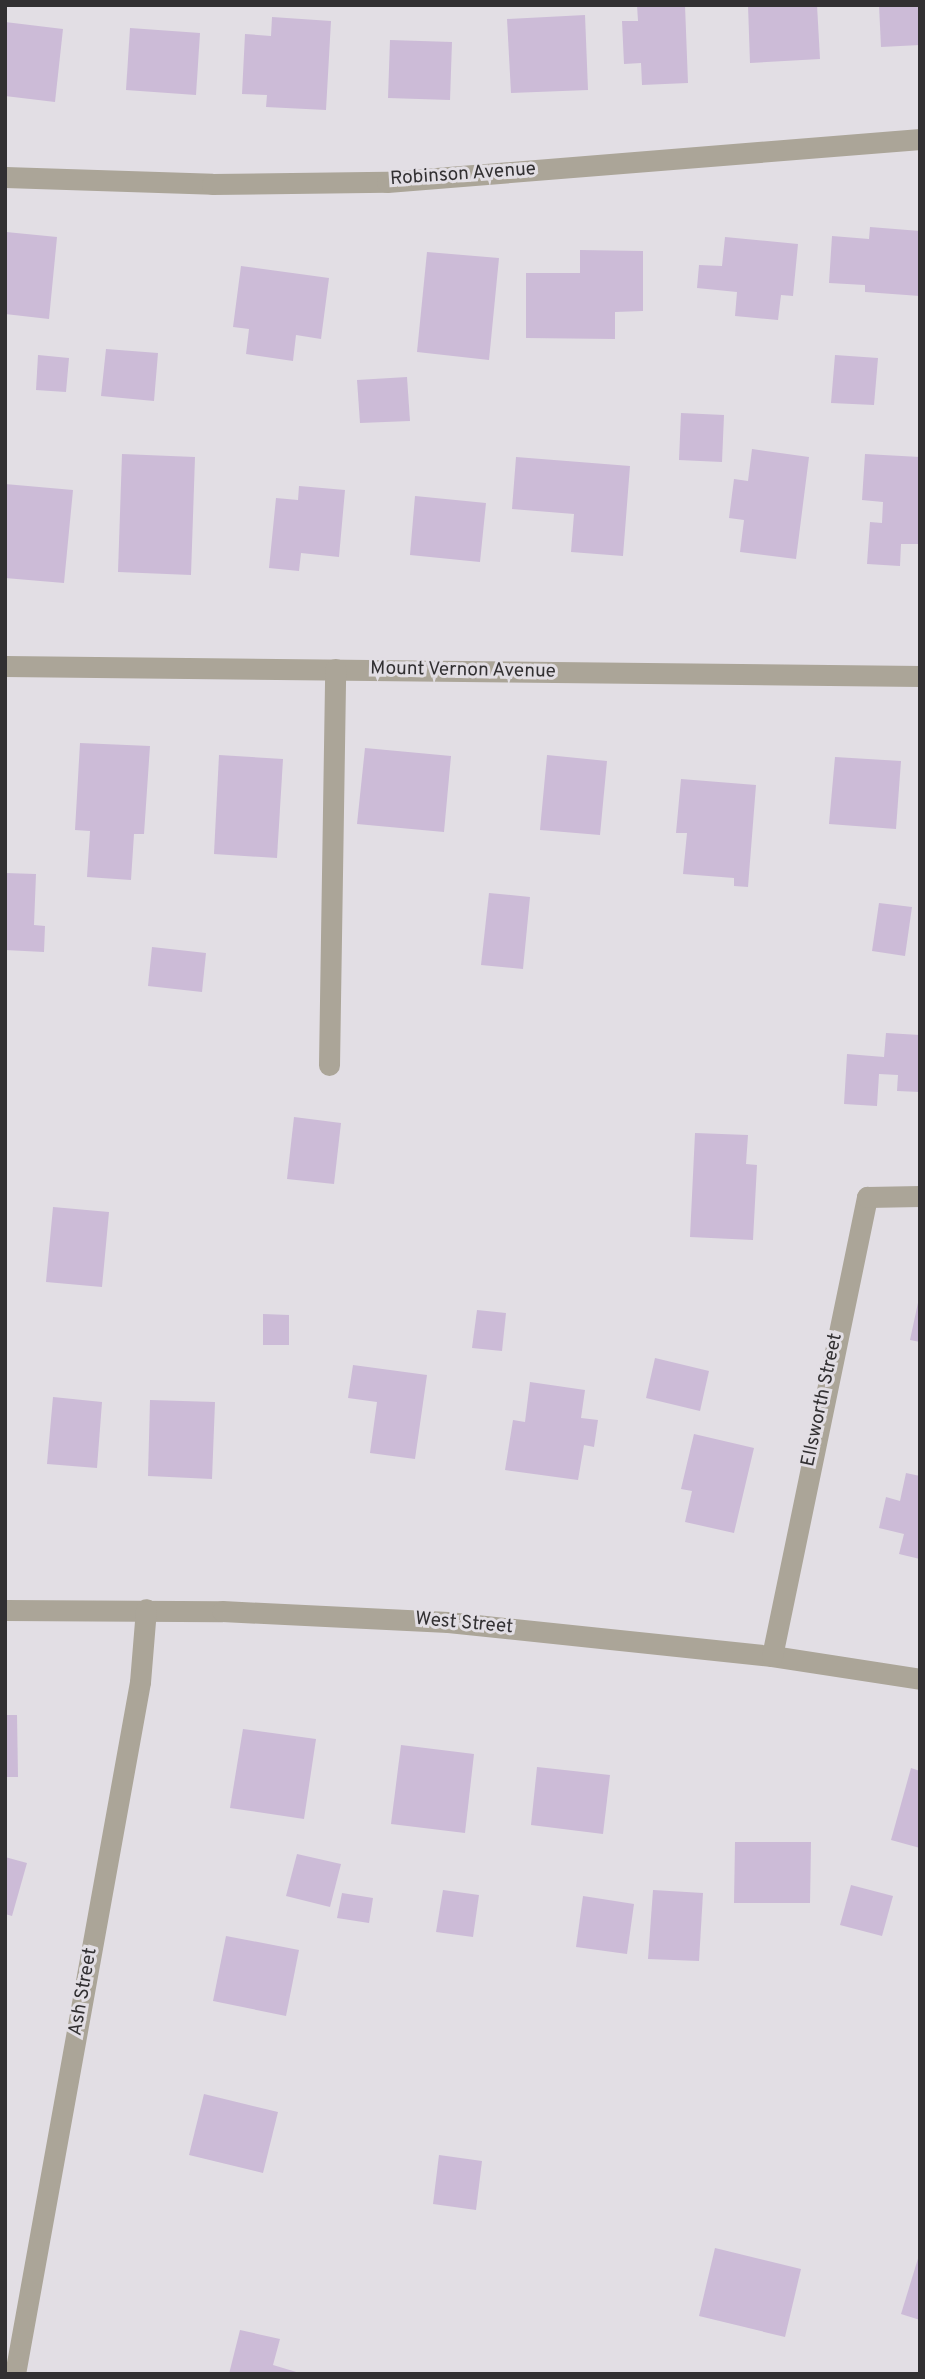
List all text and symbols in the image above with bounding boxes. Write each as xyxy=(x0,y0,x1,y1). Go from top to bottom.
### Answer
street label: Robinson Avenue xyxy=(389,159,537,191)
street label: Mount Vernon Avenue xyxy=(369,658,557,684)
street label: Ellsworth Street xyxy=(798,1331,848,1469)
street label: West Street xyxy=(414,1608,514,1640)
street label: Ash Street xyxy=(65,1946,103,2038)

